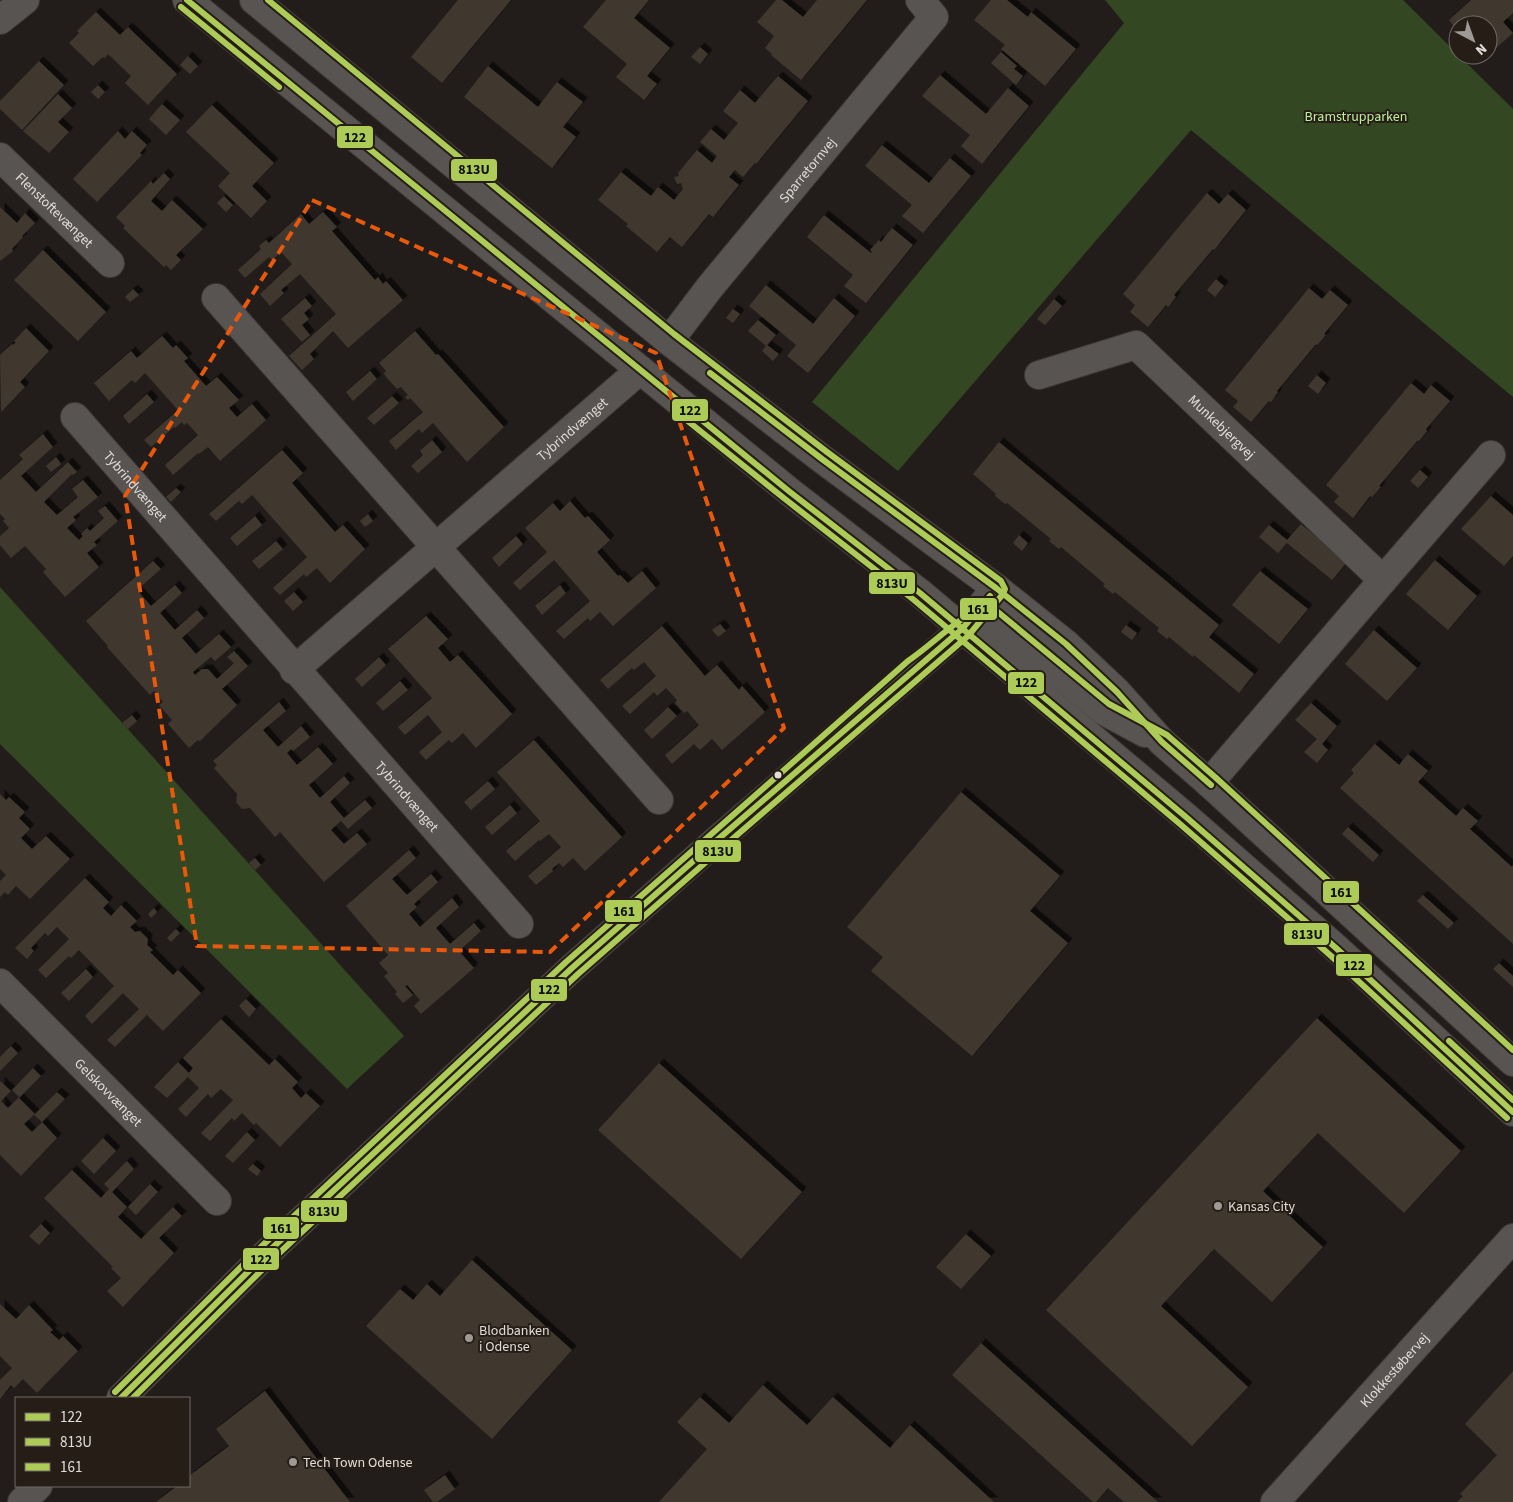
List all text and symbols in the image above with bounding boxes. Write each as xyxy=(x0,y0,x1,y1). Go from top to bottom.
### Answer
north arrow xyxy=(1448,15,1498,65)
text: N xyxy=(1471,38,1491,60)
park label: Bramstrupparken xyxy=(1305,107,1407,127)
line badge: 122 xyxy=(336,125,374,149)
text: 122 xyxy=(344,128,366,148)
street label: Sparretornvej xyxy=(775,133,841,208)
line badge: 813U xyxy=(450,158,498,182)
text: 813U xyxy=(458,160,490,180)
street label: Flenstoftevænget xyxy=(11,168,98,253)
street label: Munkebjergvej xyxy=(1183,391,1259,464)
street label: Tybrindvænget xyxy=(533,393,613,466)
line badge: 122 xyxy=(671,398,709,422)
text: 122 xyxy=(679,401,701,421)
street label: Tybrindvænget xyxy=(98,447,172,527)
line badge: 813U xyxy=(868,571,916,595)
text: 813U xyxy=(876,574,908,594)
line badge: 161 xyxy=(959,597,998,621)
text: 161 xyxy=(967,600,989,620)
line badge: 122 xyxy=(1007,671,1045,695)
text: 122 xyxy=(1015,673,1037,693)
street label: Tybrindvænget xyxy=(370,757,443,837)
unlabelled marker xyxy=(773,770,783,780)
line badge: 813U xyxy=(694,839,742,863)
text: 813U xyxy=(702,842,734,862)
line badge: 161 xyxy=(1322,880,1360,904)
text: 161 xyxy=(1330,883,1352,903)
line badge: 161 xyxy=(604,899,643,923)
text: 161 xyxy=(613,902,635,922)
line badge: 813U xyxy=(1283,922,1330,946)
text: 813U xyxy=(1291,925,1323,945)
line badge: 122 xyxy=(1335,953,1373,977)
text: 122 xyxy=(1343,956,1365,976)
line badge: 122 xyxy=(530,978,568,1002)
text: 122 xyxy=(538,980,560,1000)
street label: Gelskovvænget xyxy=(69,1054,147,1132)
place label: Kansas City xyxy=(1228,1197,1296,1217)
line badge: 813U xyxy=(300,1199,348,1223)
marker: Kansas City xyxy=(1212,1200,1224,1212)
text: 813U xyxy=(308,1202,340,1222)
line badge: 161 xyxy=(262,1216,300,1240)
text: 161 xyxy=(270,1219,292,1239)
line badge: 122 xyxy=(242,1247,280,1271)
text: 122 xyxy=(250,1250,272,1270)
place label: Blodbanken i Odense xyxy=(479,1321,550,1357)
street label: Klokkestøbervej xyxy=(1356,1329,1434,1412)
marker: Blodbanken i Odense xyxy=(463,1332,475,1344)
legend xyxy=(15,1397,190,1487)
text: 122 xyxy=(60,1407,82,1428)
text: 813U xyxy=(60,1432,92,1453)
place label: Tech Town Odense xyxy=(303,1453,412,1473)
marker: Tech Town Odense xyxy=(287,1456,299,1468)
text: 161 xyxy=(60,1457,82,1478)

